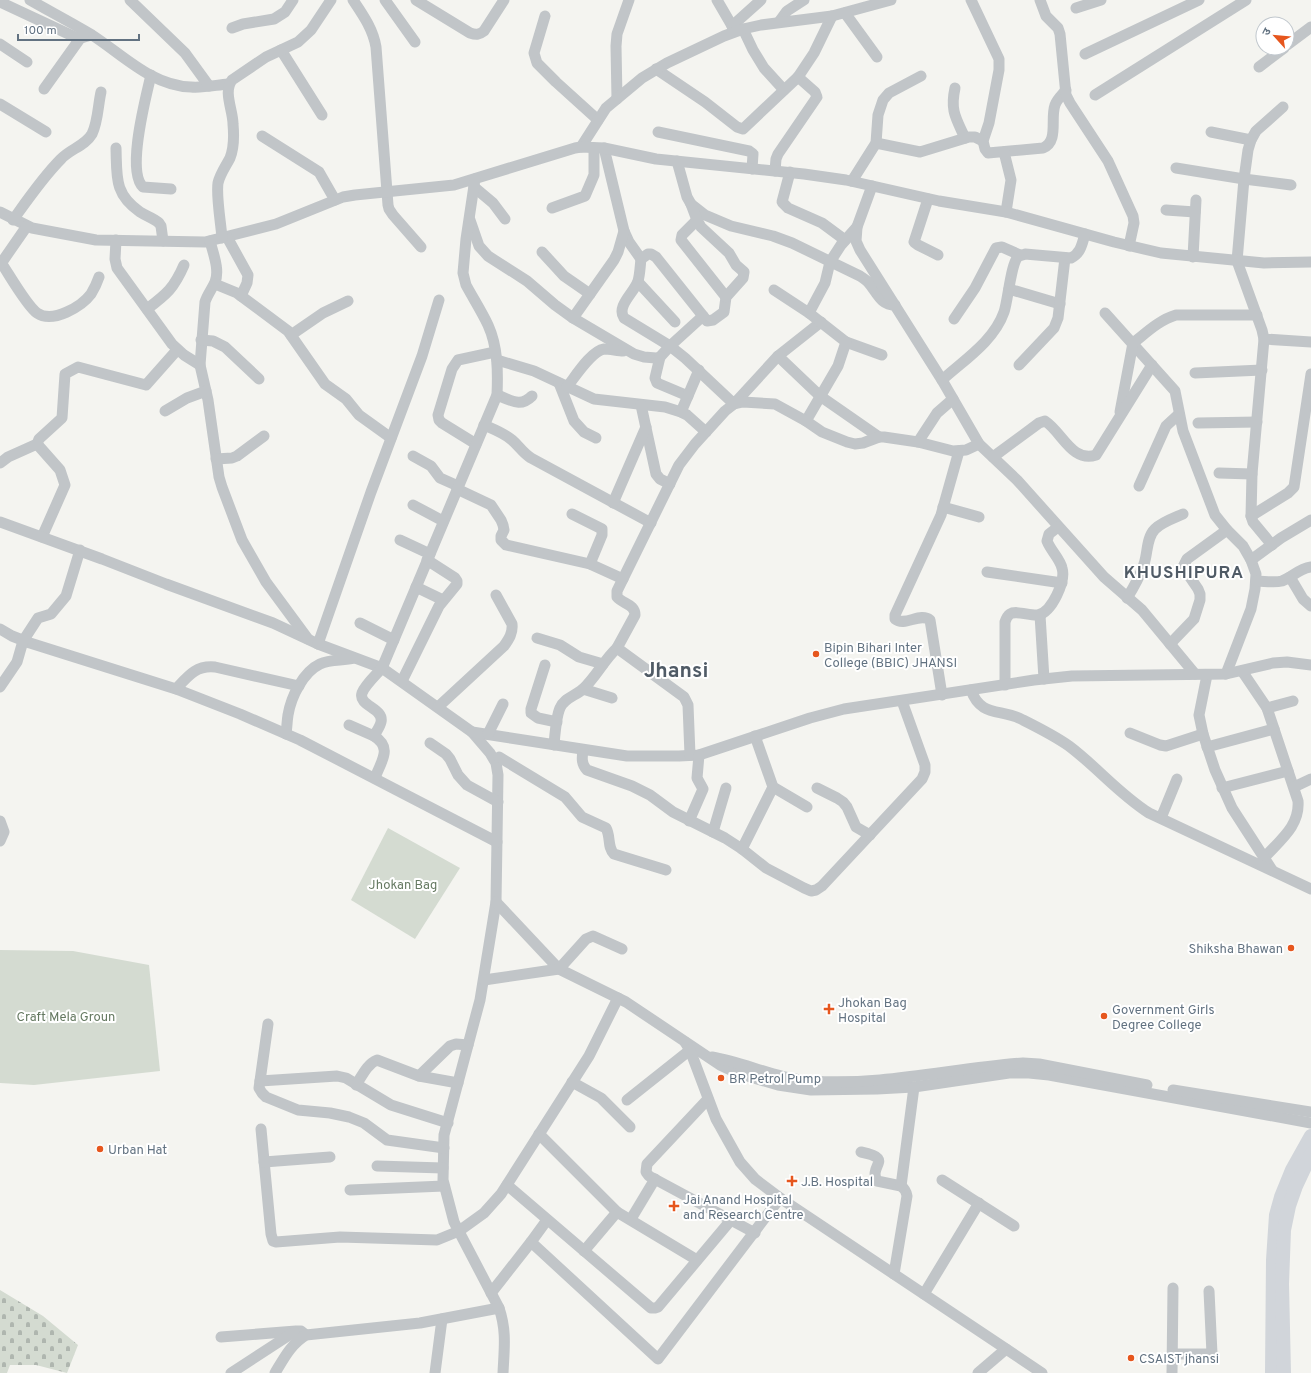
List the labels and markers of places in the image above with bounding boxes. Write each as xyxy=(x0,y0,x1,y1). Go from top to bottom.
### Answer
place label: Bipin Bihari Inter College (BBIC) JHANSI xyxy=(824,641,957,672)
marker: Bipin Bihari Inter College (BBIC) JHANSI xyxy=(811,649,821,659)
place label: Shiksha Bhawan xyxy=(1188,942,1283,958)
marker: Shiksha Bhawan xyxy=(1286,943,1296,953)
place label: Jhokan Bag Hospital xyxy=(838,996,907,1027)
marker: Jhokan Bag Hospital xyxy=(823,1003,835,1015)
place label: Government Girls Degree College xyxy=(1112,1003,1215,1034)
marker: Government Girls Degree College xyxy=(1099,1011,1109,1021)
place label: BR Petrol Pump xyxy=(729,1072,821,1088)
marker: BR Petrol Pump xyxy=(716,1073,726,1083)
place label: Urban Hat xyxy=(108,1143,167,1159)
marker: Urban Hat xyxy=(95,1144,105,1154)
marker: J.B. Hospital xyxy=(786,1175,798,1187)
place label: J.B. Hospital xyxy=(801,1175,873,1191)
place label: Jai Anand Hospital and Research Centre xyxy=(683,1193,803,1224)
marker: Jai Anand Hospital and Research Centre xyxy=(668,1200,680,1212)
place label: CSAIST jhansi xyxy=(1139,1352,1219,1368)
marker: CSAIST jhansi xyxy=(1126,1353,1136,1363)

